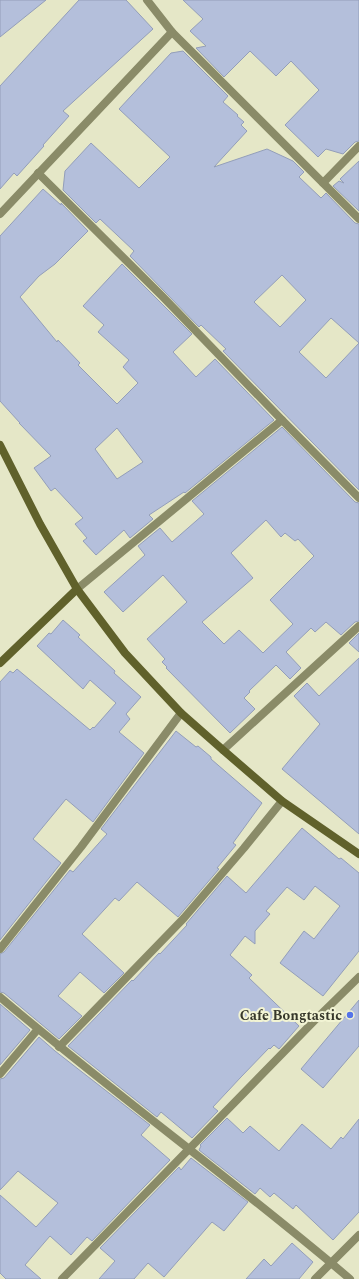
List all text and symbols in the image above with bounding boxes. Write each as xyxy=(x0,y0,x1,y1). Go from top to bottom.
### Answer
place label: Cafe Bongtastic xyxy=(240,1005,342,1026)
marker: Cafe Bongtastic xyxy=(345,1010,355,1020)

